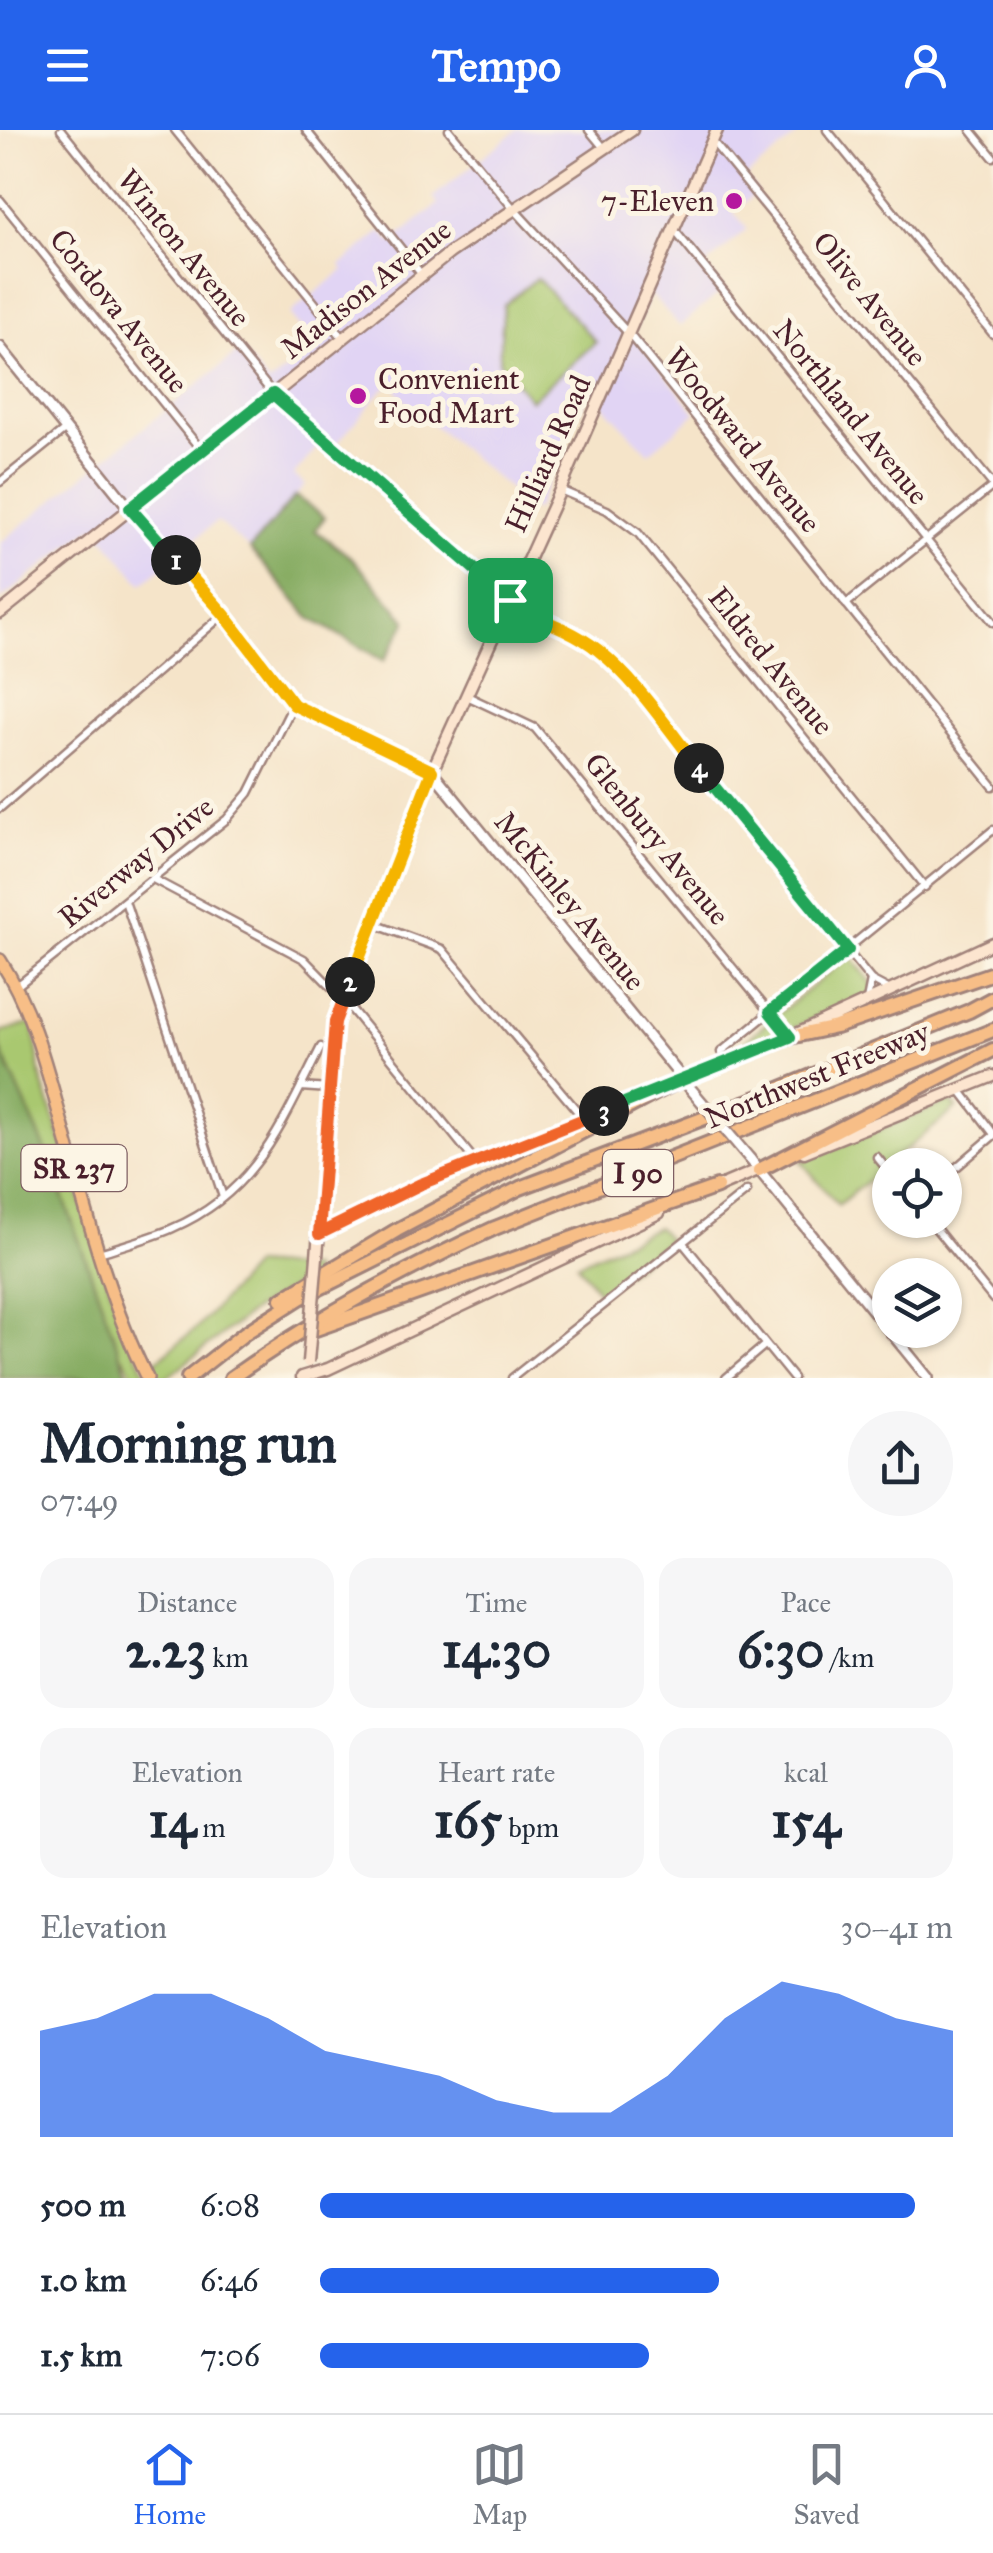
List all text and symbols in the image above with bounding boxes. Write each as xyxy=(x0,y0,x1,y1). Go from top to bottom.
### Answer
icon: menu xyxy=(40,38,95,93)
text: Tempo xyxy=(432,38,561,93)
icon: person xyxy=(898,38,953,93)
street label: Winton Avenue xyxy=(110,162,258,334)
place label: 7-Eleven xyxy=(601,183,714,219)
marker: 7-Eleven xyxy=(723,190,745,212)
street label: Madison Avenue xyxy=(274,211,458,367)
street label: Cordova Avenue xyxy=(42,222,196,400)
street label: Olive Avenue xyxy=(805,225,935,373)
street label: Northland Avenue xyxy=(765,312,937,512)
street label: Woodward Avenue xyxy=(657,340,829,540)
place label: Convenient Food Mart xyxy=(378,361,520,431)
street label: Hilliard Road xyxy=(497,370,599,538)
marker: Convenient Food Mart xyxy=(347,385,369,407)
pin: 1 xyxy=(151,535,201,585)
text: 1 xyxy=(170,542,182,577)
pin xyxy=(468,558,553,643)
icon: arrive xyxy=(483,573,538,628)
street label: Eldred Avenue xyxy=(700,580,842,742)
pin: 4 xyxy=(674,743,724,793)
street label: Glenbury Avenue xyxy=(577,746,737,932)
text: 4 xyxy=(691,750,707,785)
street label: Riverway Drive xyxy=(51,789,221,935)
street label: McKinley Avenue xyxy=(487,804,653,998)
pin: 2 xyxy=(325,957,375,1007)
text: 2 xyxy=(343,964,357,999)
street label: Northwest Freeway xyxy=(699,1013,935,1136)
pin: 3 xyxy=(579,1086,629,1136)
text: 3 xyxy=(598,1093,610,1128)
road number: SR 237 xyxy=(22,1145,126,1191)
map controls xyxy=(872,1148,962,1348)
button: locate xyxy=(872,1148,962,1238)
road number: I 90 xyxy=(603,1150,673,1196)
button: layers xyxy=(872,1258,962,1348)
text: Morning run xyxy=(40,1410,337,1477)
button: share xyxy=(848,1411,953,1516)
text: 07:49 xyxy=(40,1481,119,1520)
text: Distance xyxy=(137,1585,237,1620)
text: Time xyxy=(465,1585,527,1620)
text: Pace xyxy=(780,1585,831,1620)
text: 2.23 xyxy=(126,1620,206,1681)
text: 14:30 xyxy=(442,1620,551,1681)
text: 6:30 xyxy=(737,1620,824,1681)
text: km xyxy=(206,1640,249,1675)
text: /km xyxy=(824,1640,875,1675)
text: Elevation xyxy=(132,1755,243,1790)
text: Heart rate xyxy=(438,1755,555,1790)
text: kcal xyxy=(784,1755,828,1790)
text: 14 xyxy=(149,1790,196,1851)
text: 165 xyxy=(434,1790,502,1851)
text: 154 xyxy=(771,1790,840,1851)
text: m xyxy=(196,1810,226,1845)
text: bpm xyxy=(502,1810,559,1845)
text: Elevation xyxy=(40,1908,167,1947)
text: 30–41 m xyxy=(841,1908,953,1947)
text: 500 m xyxy=(40,2186,126,2225)
text: 6:08 xyxy=(200,2186,260,2225)
text: 1.0 km xyxy=(40,2261,127,2300)
text: 6:46 xyxy=(200,2261,259,2300)
text: 1.5 km xyxy=(40,2336,122,2375)
text: 7:06 xyxy=(200,2336,260,2375)
tab: Home xyxy=(133,2437,206,2532)
tab: Map xyxy=(472,2437,527,2532)
tab: Saved xyxy=(793,2437,860,2532)

